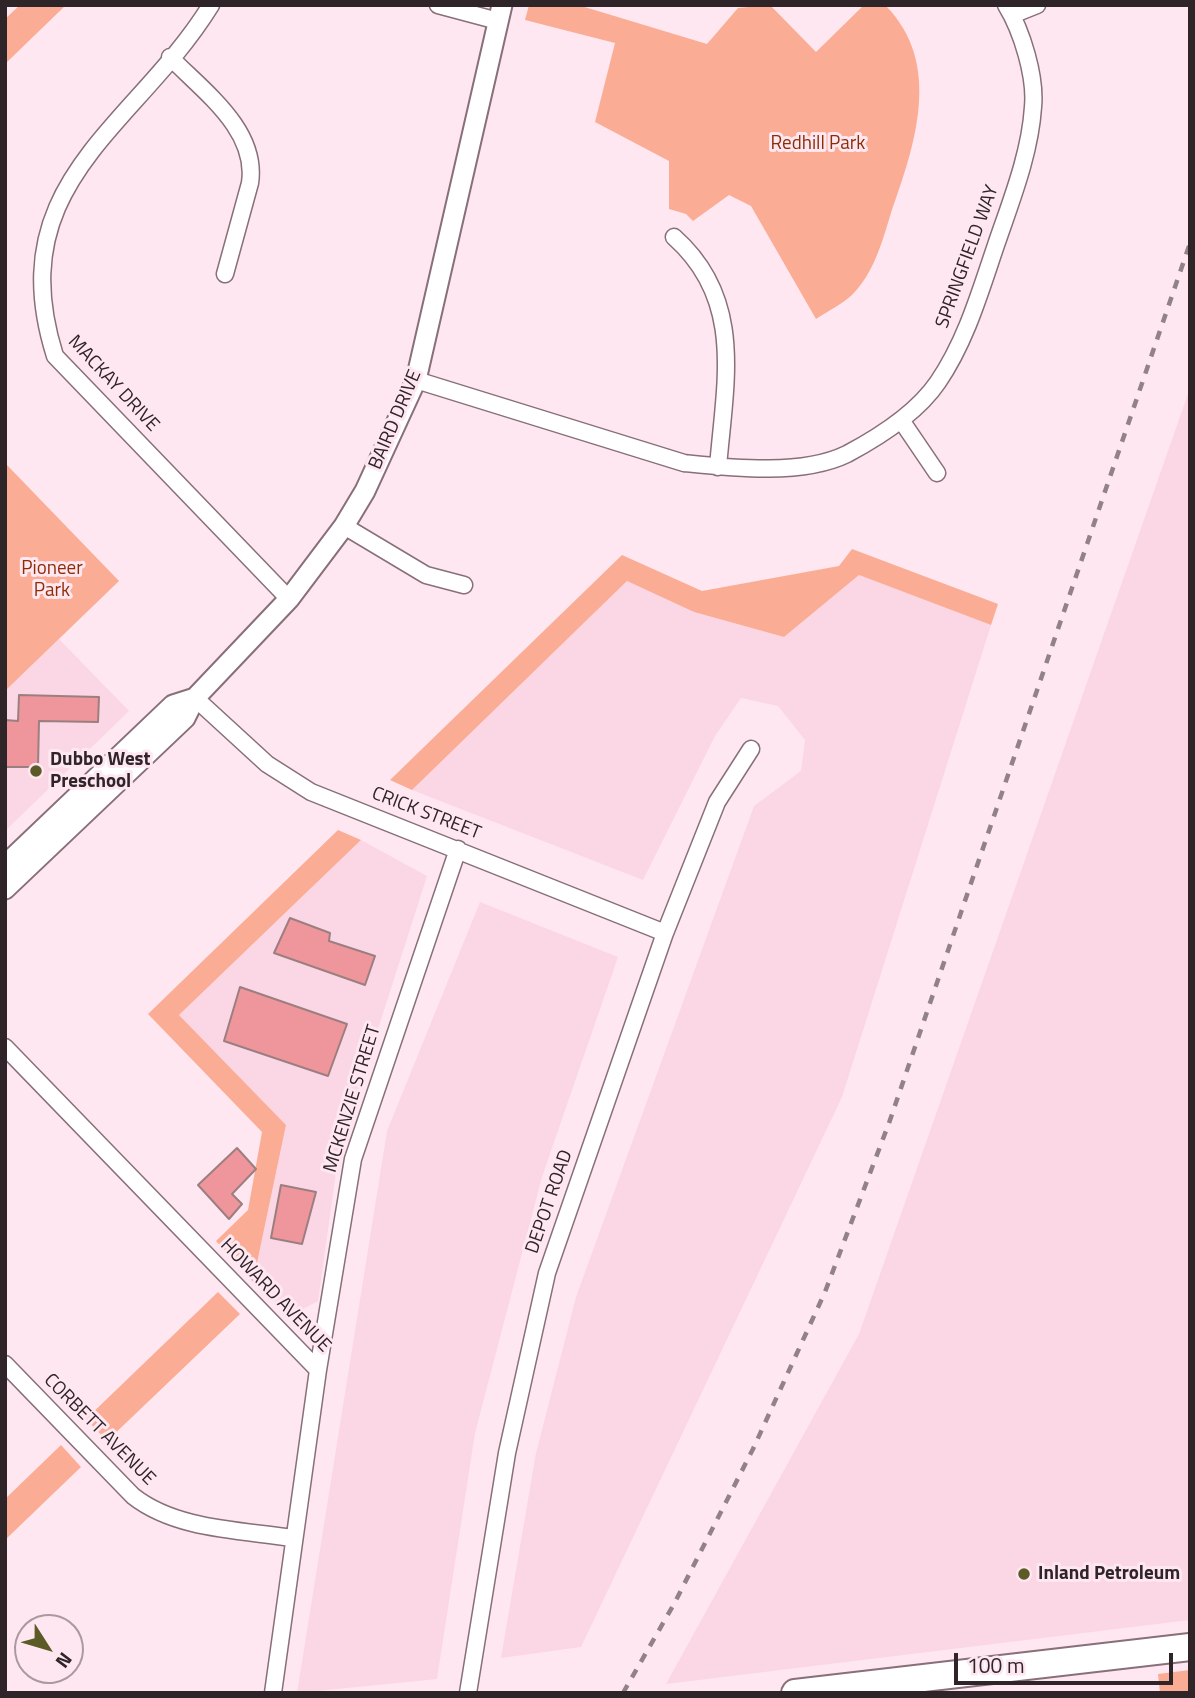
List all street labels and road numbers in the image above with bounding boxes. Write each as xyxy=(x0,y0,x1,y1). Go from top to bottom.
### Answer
street label: SPRINGFIELD WAY xyxy=(932,183,1004,331)
street label: MACKAY DRIVE xyxy=(63,331,163,437)
street label: BAIRD DRIVE xyxy=(365,367,427,473)
street label: CRICK STREET xyxy=(368,783,484,845)
street label: MCKENZIE STREET xyxy=(320,1023,386,1175)
street label: DEPOT ROAD xyxy=(522,1147,578,1257)
street label: HOWARD AVENUE xyxy=(215,1234,335,1358)
street label: CORBETT AVENUE xyxy=(38,1369,160,1491)

